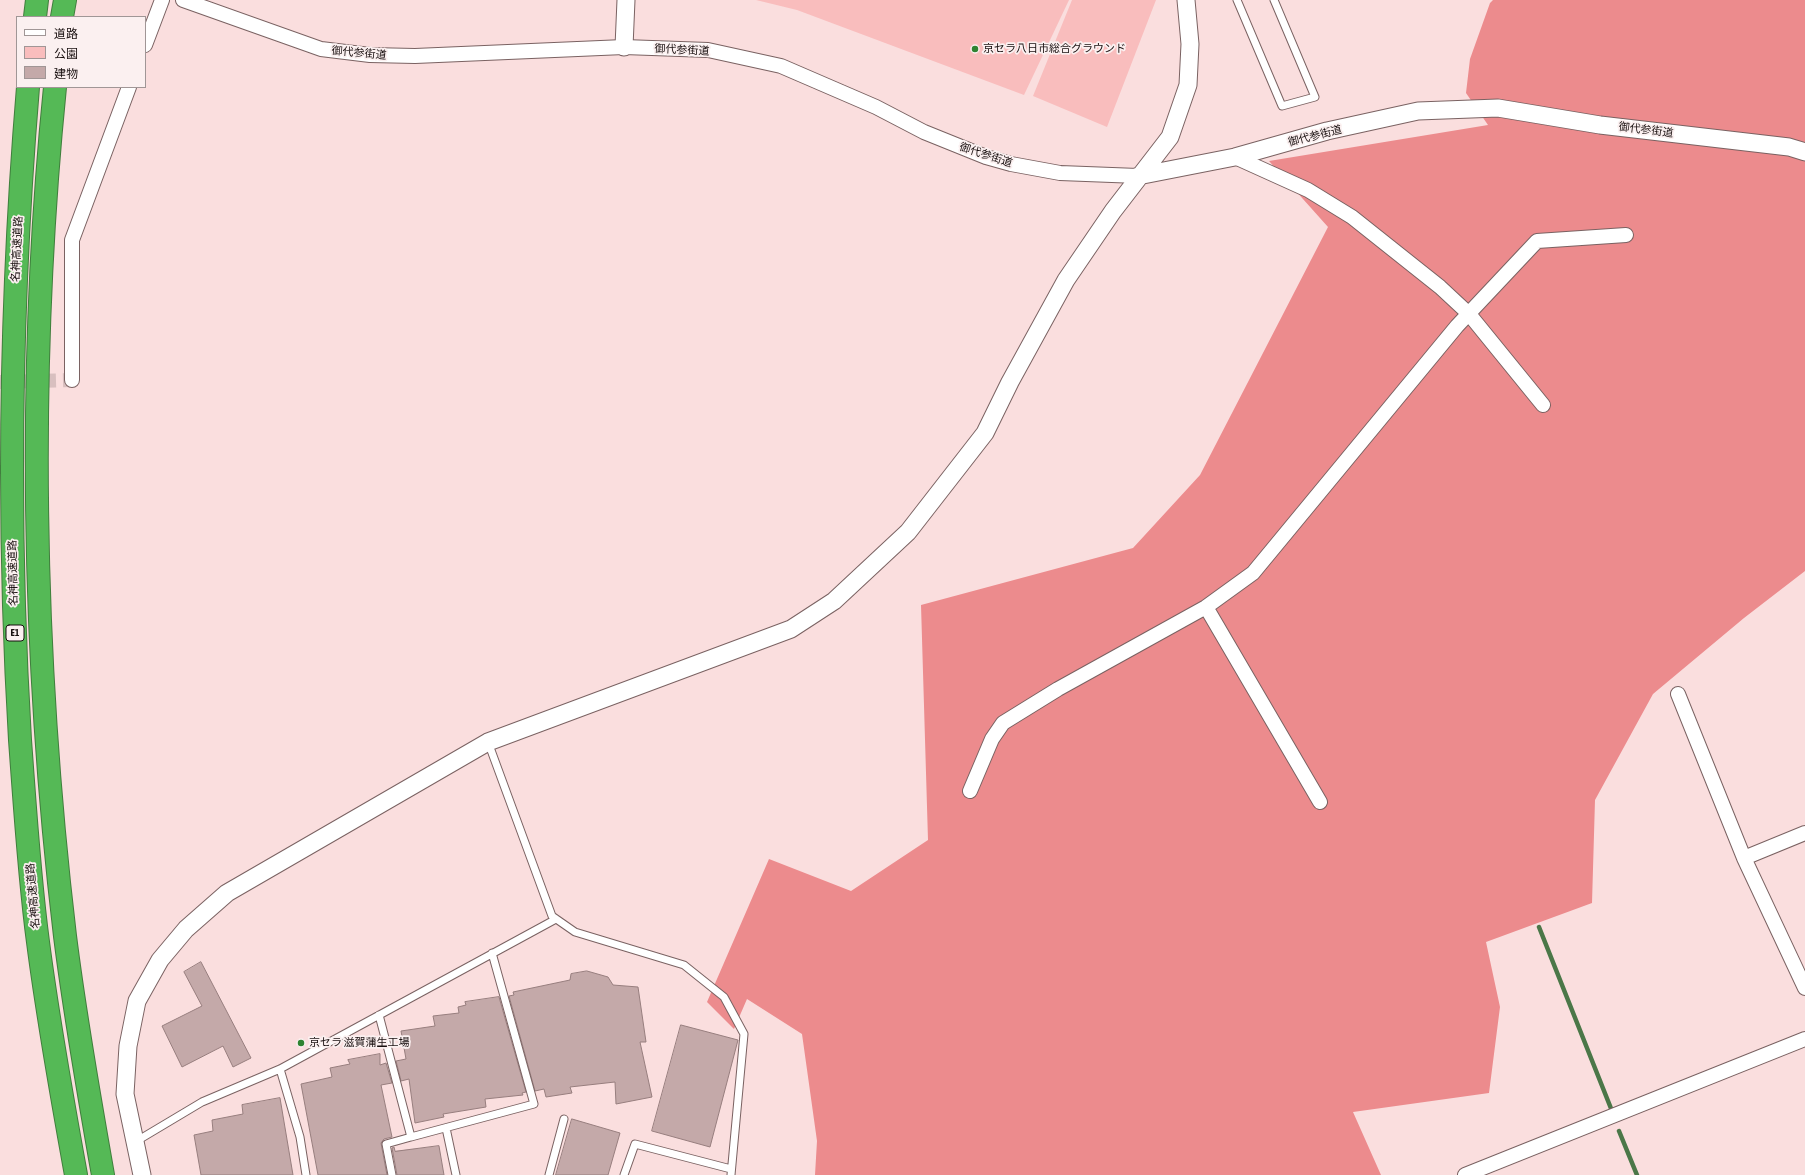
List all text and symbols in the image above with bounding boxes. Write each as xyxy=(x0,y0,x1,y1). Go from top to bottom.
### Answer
legend xyxy=(16,16,146,88)
text: 道路 xyxy=(54,27,78,41)
street label: 御代参街道 xyxy=(654,42,710,58)
place label: 京セラ八日市総合グラウンド xyxy=(983,42,1126,56)
street label: 御代参街道 xyxy=(331,44,387,62)
marker: 京セラ八日市総合グラウンド xyxy=(970,44,980,54)
text: 公園 xyxy=(54,47,78,61)
text: 建物 xyxy=(54,67,78,81)
street label: 御代参街道 xyxy=(1618,120,1674,140)
street label: 御代参街道 xyxy=(1287,123,1343,149)
street label: 御代参街道 xyxy=(958,140,1014,170)
street label: 名神高速道路 xyxy=(9,216,25,282)
street label: 名神高速道路 xyxy=(6,540,20,606)
road number: E1 xyxy=(6,625,24,641)
street label: 名神高速道路 xyxy=(24,863,42,929)
place label: 京セラ 滋賀蒲生工場 xyxy=(309,1036,410,1050)
marker: 京セラ 滋賀蒲生工場 xyxy=(296,1038,306,1048)

